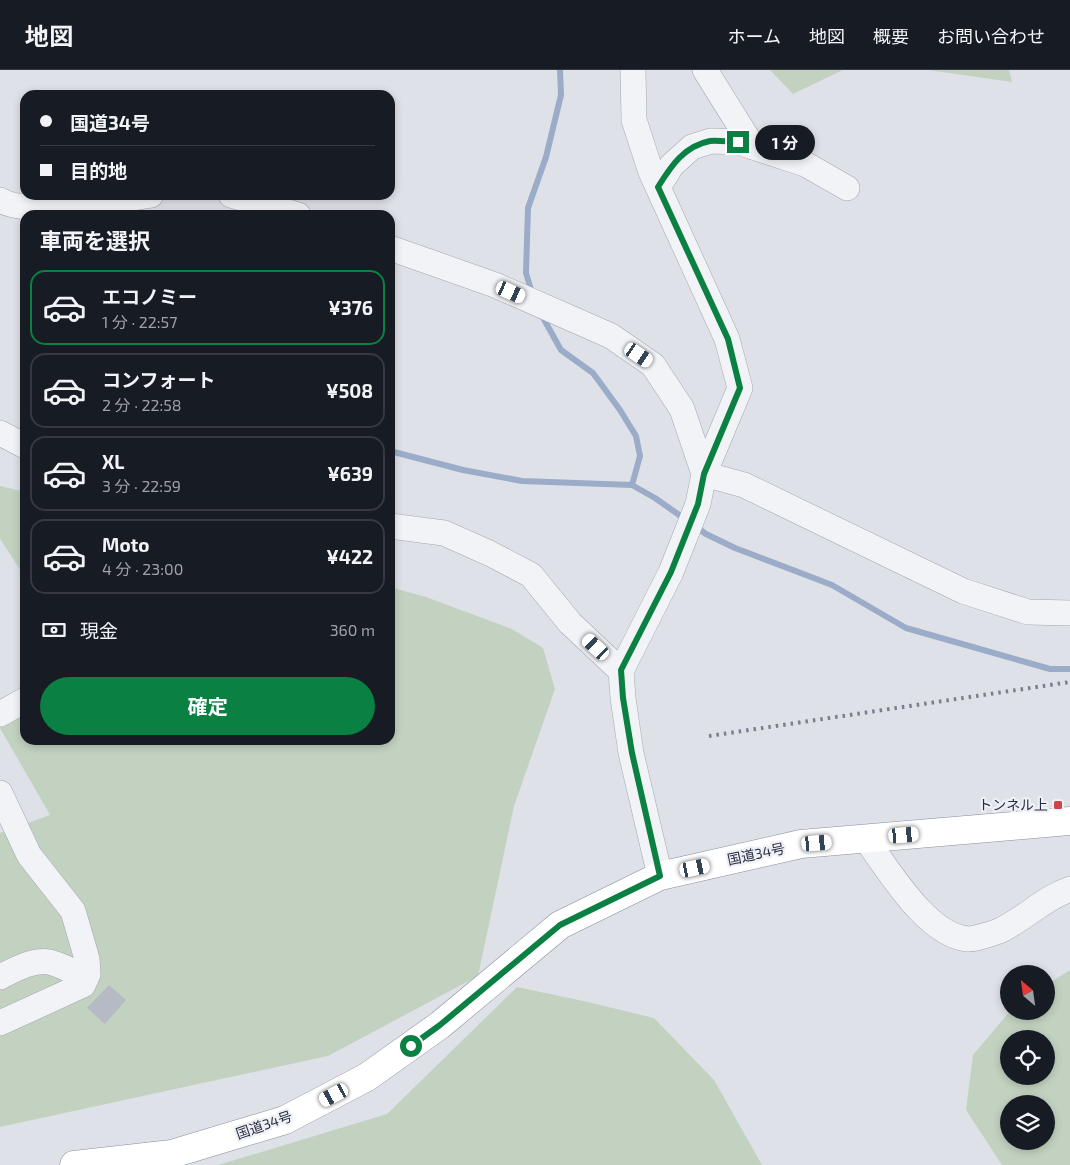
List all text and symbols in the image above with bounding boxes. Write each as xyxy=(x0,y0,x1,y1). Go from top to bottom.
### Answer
text: 地図 xyxy=(25,21,73,50)
text: ホーム xyxy=(728,25,781,47)
text: 地図 xyxy=(809,25,845,47)
text: 概要 xyxy=(873,25,909,47)
text: お問い合わせ xyxy=(937,25,1045,47)
text: 国道34号 xyxy=(70,111,150,134)
callout: 1 分 xyxy=(756,124,816,160)
route end xyxy=(727,131,749,153)
text: 1 分 xyxy=(772,133,798,152)
text: 目的地 xyxy=(70,159,127,182)
text: 車両を選択 xyxy=(40,227,150,253)
car xyxy=(494,279,527,305)
icon: car xyxy=(42,285,87,330)
text: エコノミー xyxy=(102,285,197,308)
text: ¥376 xyxy=(328,296,373,319)
text: 1 分 · 22:57 xyxy=(102,312,177,331)
car xyxy=(622,340,655,370)
icon: car xyxy=(42,368,87,413)
text: コンフォート xyxy=(102,368,215,391)
text: ¥508 xyxy=(326,379,373,402)
text: 2 分 · 22:58 xyxy=(102,395,182,414)
text: XL xyxy=(102,450,124,473)
icon: car xyxy=(42,451,87,496)
text: ¥639 xyxy=(327,462,373,485)
text: 3 分 · 22:59 xyxy=(102,476,181,495)
text: Moto xyxy=(102,533,150,556)
icon: car xyxy=(42,534,87,579)
text: ¥422 xyxy=(326,545,373,568)
text: 4 分 · 23:00 xyxy=(102,559,183,578)
icon: cash xyxy=(40,616,68,644)
text: 現金 xyxy=(80,619,118,642)
text: 360 m xyxy=(330,620,375,639)
car xyxy=(579,631,612,663)
button: 確定 xyxy=(40,677,375,735)
place label: トンネル上 xyxy=(978,796,1048,813)
marker: トンネル上 xyxy=(1052,799,1064,811)
car xyxy=(888,826,919,844)
car xyxy=(801,834,832,852)
street label: 国道34号 xyxy=(726,839,786,868)
car xyxy=(678,858,711,878)
north arrow xyxy=(1000,965,1055,1020)
map controls xyxy=(1000,965,1055,1150)
button: locate xyxy=(1000,1030,1055,1085)
route start xyxy=(400,1035,422,1057)
car xyxy=(317,1081,350,1109)
button: layers xyxy=(1000,1095,1055,1150)
street label: 国道34号 xyxy=(233,1107,294,1142)

